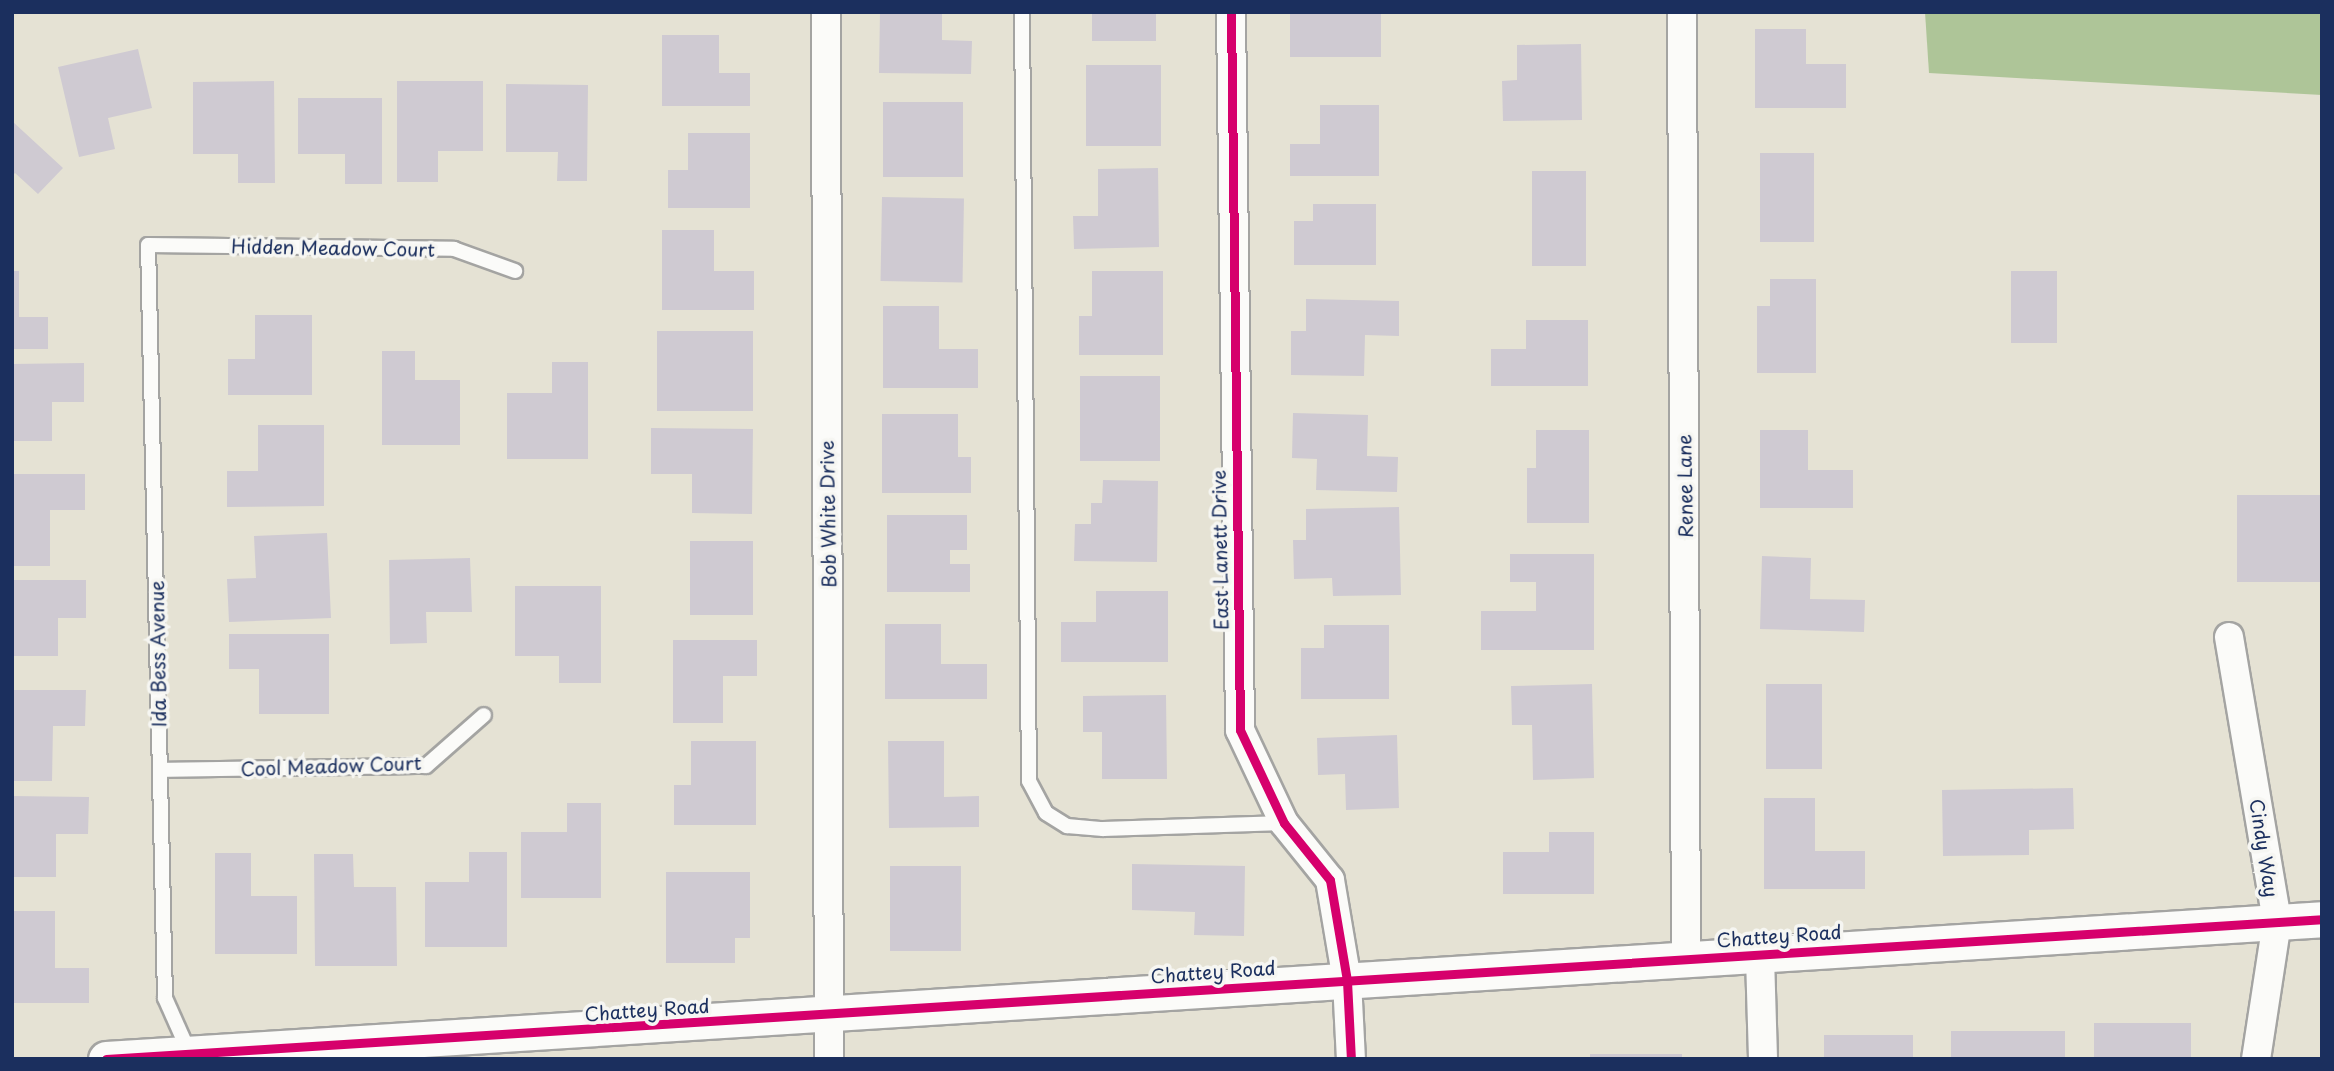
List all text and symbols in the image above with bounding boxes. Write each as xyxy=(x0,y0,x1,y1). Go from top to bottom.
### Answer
street label: Hidden Meadow Court xyxy=(231,235,435,261)
street label: Renee Lane xyxy=(1673,433,1697,539)
street label: Bob White Drive xyxy=(815,440,841,588)
street label: East Lanett Drive xyxy=(1207,470,1233,630)
street label: Ida Bess Avenue xyxy=(145,581,171,727)
street label: Cool Meadow Court xyxy=(240,751,422,781)
street label: Cindy Way xyxy=(2245,797,2283,899)
street label: Chattey Road xyxy=(1716,920,1842,952)
street label: Chattey Road xyxy=(1150,956,1276,988)
street label: Chattey Road xyxy=(584,994,710,1026)

